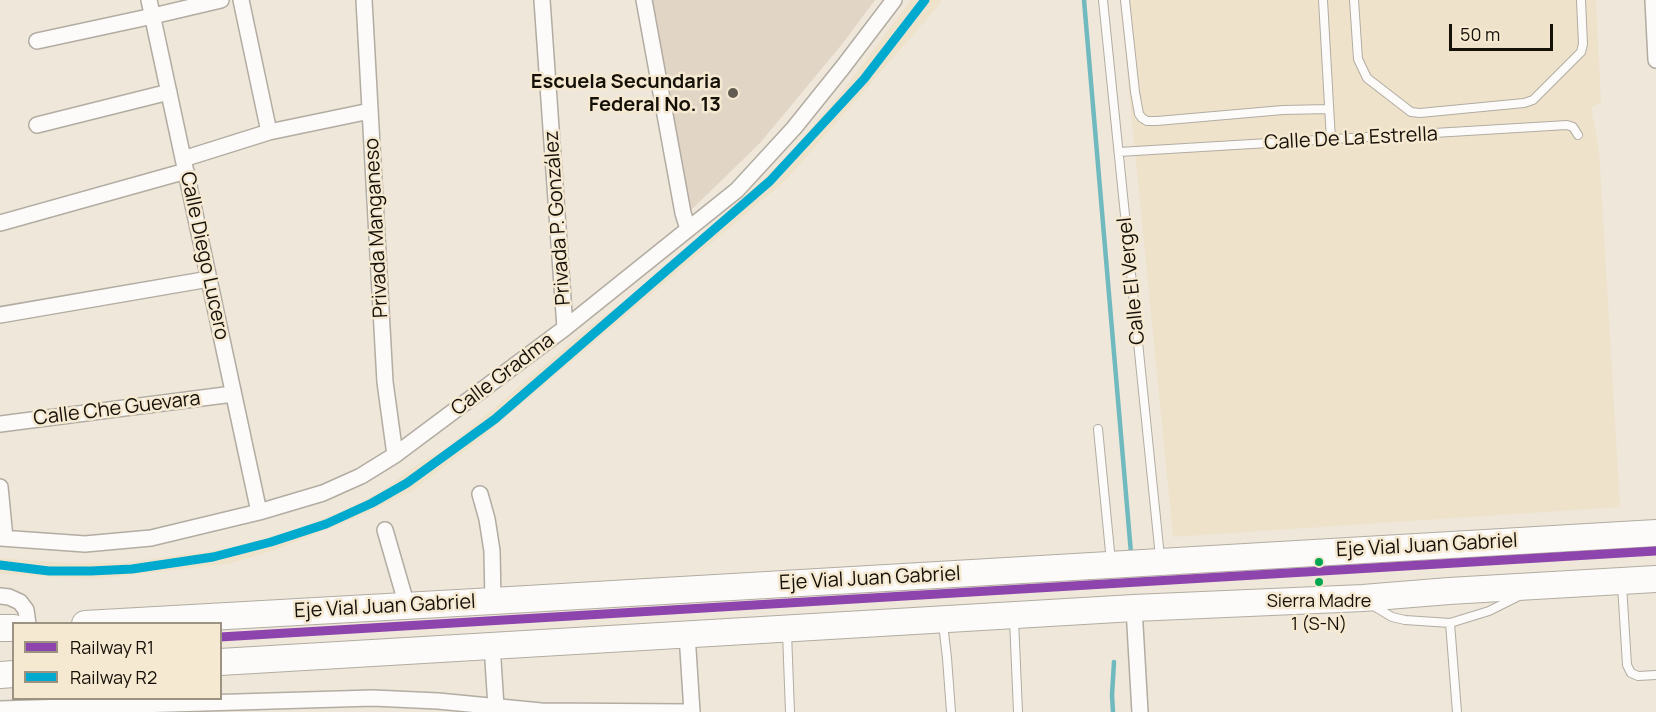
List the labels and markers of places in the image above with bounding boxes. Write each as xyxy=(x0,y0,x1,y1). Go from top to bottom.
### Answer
place label: Escuela Secundaria Federal No. 13 xyxy=(531,70,721,117)
marker: Escuela Secundaria Federal No. 13 xyxy=(726,86,740,100)
unlabelled marker xyxy=(1313,556,1325,568)
marker: Sierra Madre 1 (S-N) xyxy=(1313,576,1325,588)
place label: Sierra Madre 1 (S-N) xyxy=(1267,591,1371,634)

